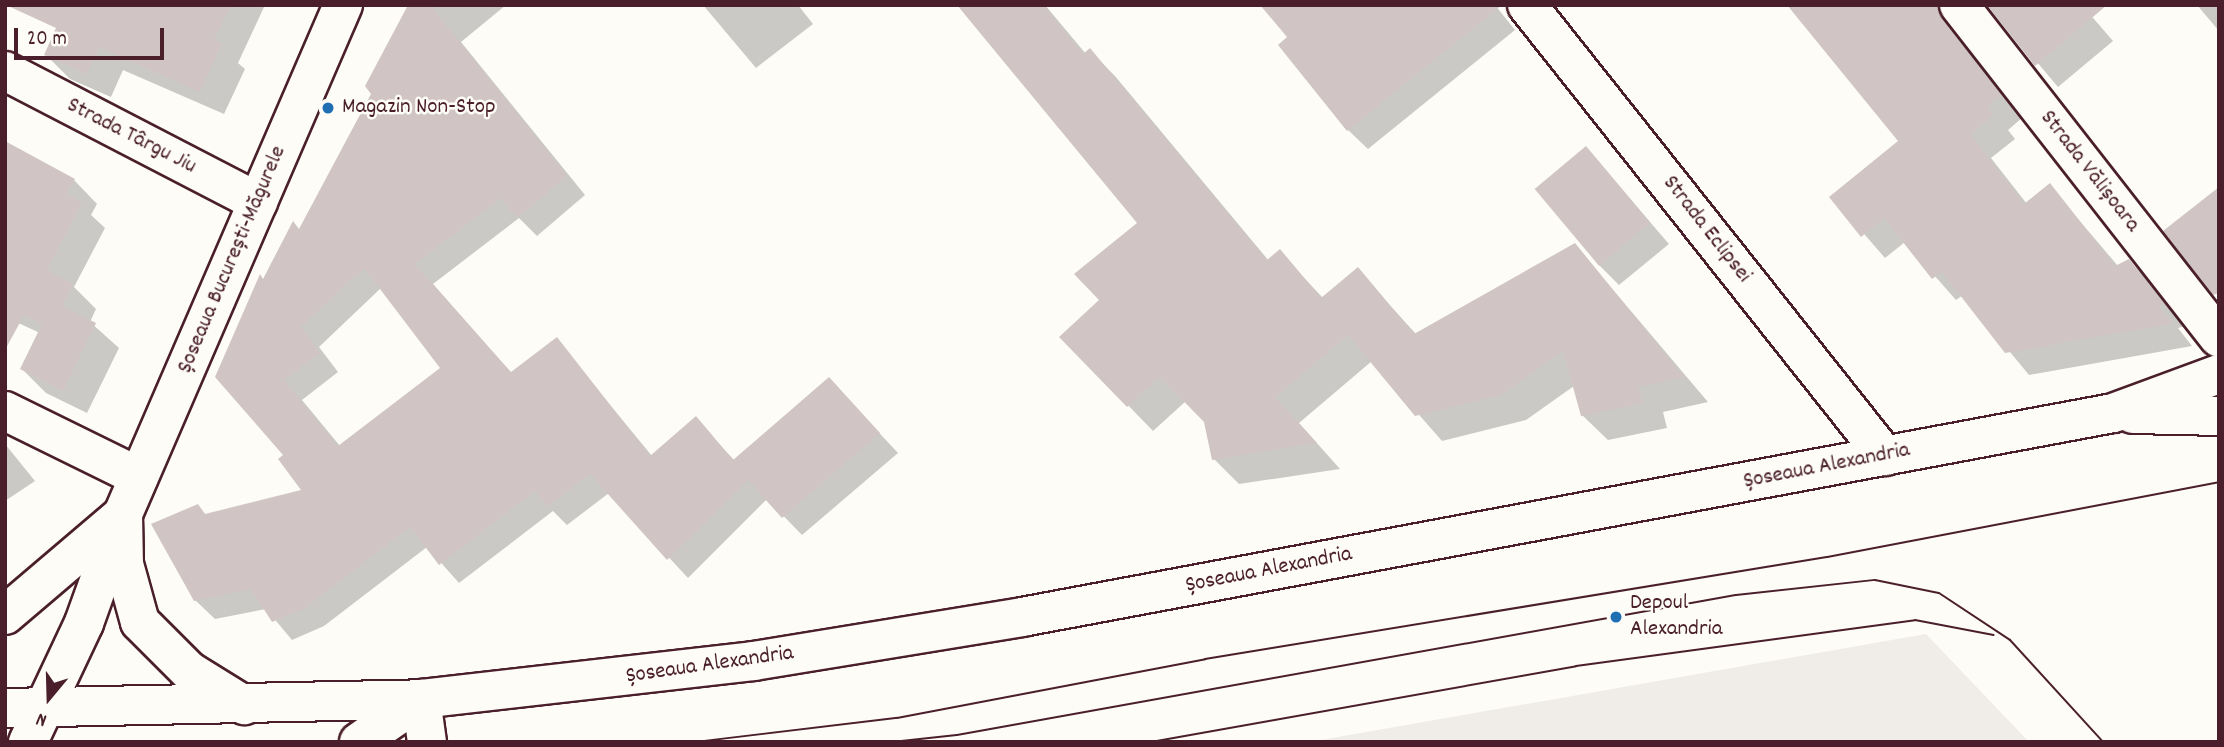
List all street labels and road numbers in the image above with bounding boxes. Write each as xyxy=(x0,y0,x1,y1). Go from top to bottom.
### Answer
street label: Strada Târgu Jiu xyxy=(62,93,200,181)
street label: Strada Vălișoara xyxy=(2033,106,2145,238)
street label: Șoseaua București-Măgurele xyxy=(173,142,293,378)
street label: Strada Eclipsei xyxy=(1655,171,1757,289)
street label: Șoseaua Alexandria xyxy=(1742,437,1912,497)
street label: Șoseaua Alexandria xyxy=(1184,541,1354,601)
street label: Șoseaua Alexandria xyxy=(625,641,795,691)

